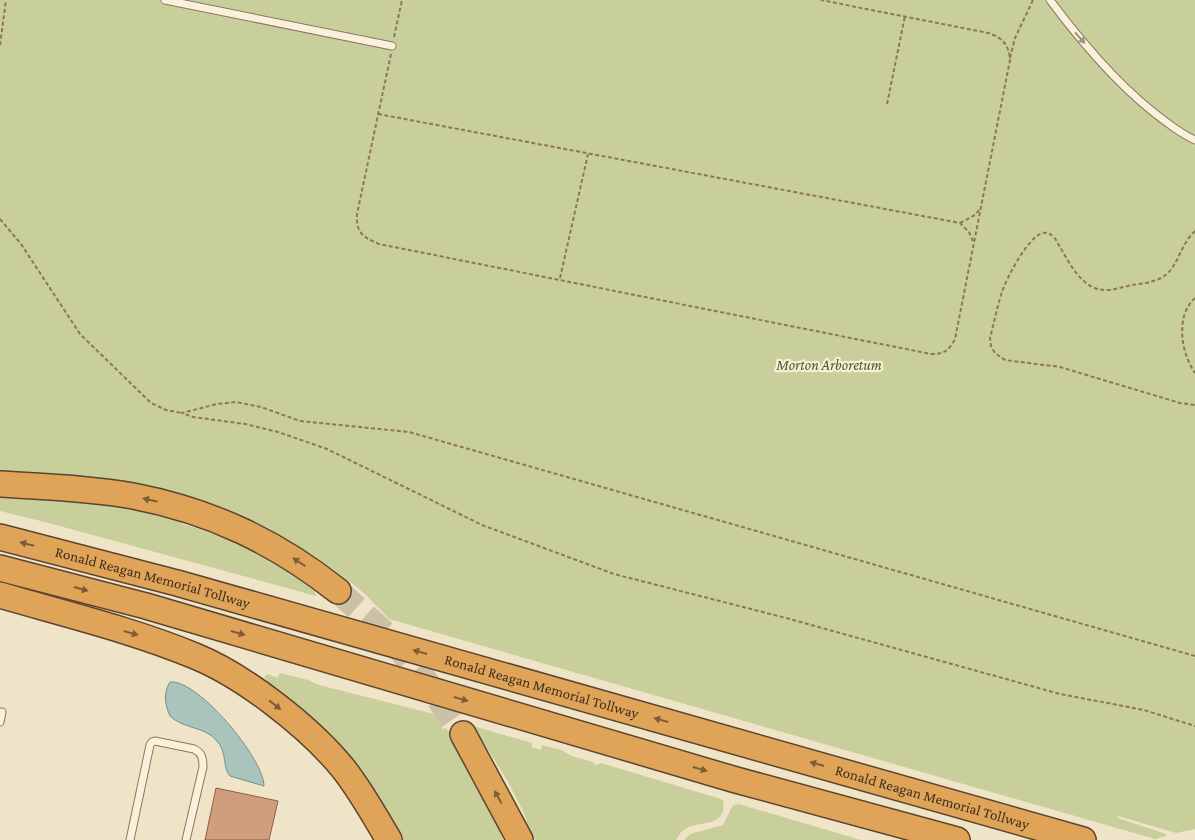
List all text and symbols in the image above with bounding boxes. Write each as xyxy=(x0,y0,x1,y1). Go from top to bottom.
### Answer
one-way arrow xyxy=(1074,32,1086,44)
park label: Morton Arboretum xyxy=(775,357,882,373)
one-way arrow xyxy=(142,496,157,504)
one-way arrow xyxy=(20,540,35,548)
street label: Ronald Reagan Memorial Tollway xyxy=(54,544,252,612)
one-way arrow xyxy=(292,557,305,567)
one-way arrow xyxy=(74,585,89,593)
one-way arrow xyxy=(230,629,245,637)
one-way arrow xyxy=(123,630,138,638)
one-way arrow xyxy=(412,647,427,655)
street label: Ronald Reagan Memorial Tollway xyxy=(443,651,641,723)
one-way arrow xyxy=(453,695,468,703)
one-way arrow xyxy=(268,700,282,710)
one-way arrow xyxy=(653,715,668,723)
one-way arrow xyxy=(809,760,824,768)
street label: Ronald Reagan Memorial Tollway xyxy=(833,762,1031,833)
one-way arrow xyxy=(693,766,708,774)
one-way arrow xyxy=(493,790,502,803)

